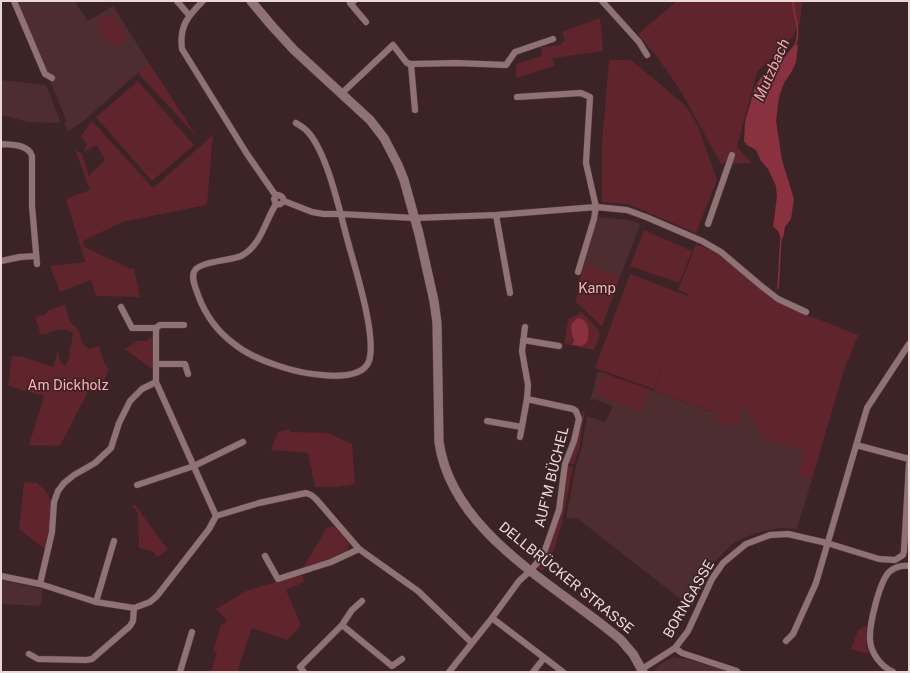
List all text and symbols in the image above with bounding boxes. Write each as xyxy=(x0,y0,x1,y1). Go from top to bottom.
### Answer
water label: Mutzbach xyxy=(750,36,794,104)
park label: Kamp xyxy=(578,281,616,297)
park label: Am Dickholz xyxy=(27,378,109,394)
street label: AUF'M BÜCHEL xyxy=(531,425,573,529)
street label: DELLBRÜCKER STRASSE xyxy=(495,519,637,637)
street label: BORNGASSE xyxy=(660,557,718,641)

